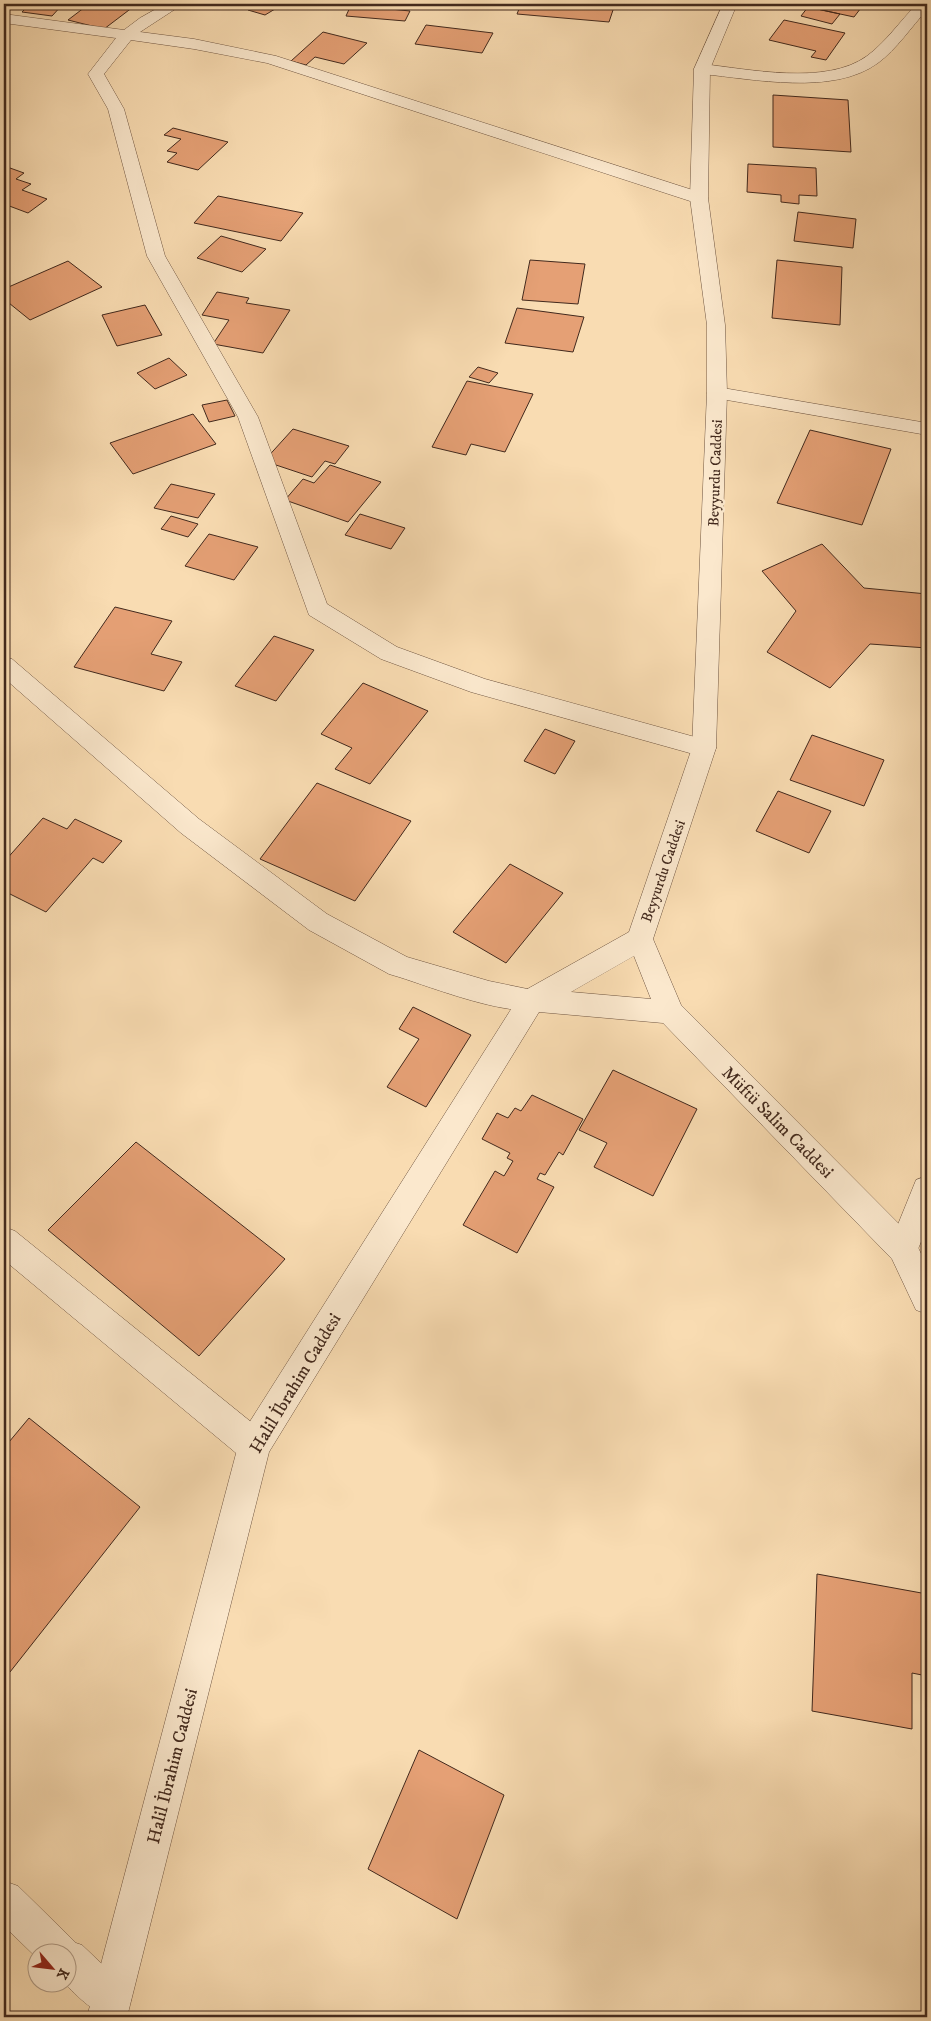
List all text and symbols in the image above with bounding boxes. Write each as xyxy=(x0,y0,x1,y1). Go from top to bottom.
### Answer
street label: Beyyurdu Caddesi xyxy=(704,419,727,527)
street label: Beyyurdu Caddesi xyxy=(637,817,690,925)
street label: Müftü Salim Caddesi xyxy=(717,1062,838,1183)
street label: Halil İbrahim Caddesi xyxy=(245,1309,346,1457)
street label: Halil İbrahim Caddesi xyxy=(142,1686,203,1846)
north arrow xyxy=(28,1944,78,1994)
text: K xyxy=(52,1965,73,1983)

